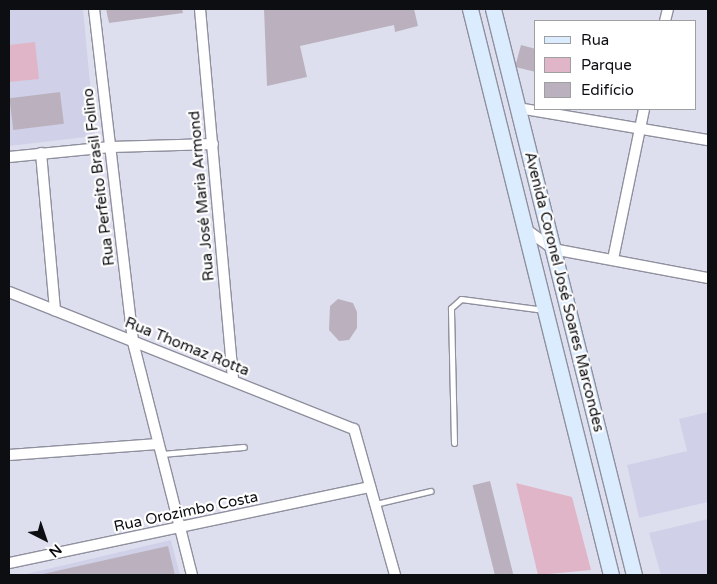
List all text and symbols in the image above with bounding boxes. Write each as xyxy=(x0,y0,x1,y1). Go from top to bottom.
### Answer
legend xyxy=(534,20,697,110)
text: Rua xyxy=(581,31,609,49)
text: Parque xyxy=(581,56,632,74)
text: Edifício xyxy=(581,81,634,99)
street label: Rua Perfeito Brasil Folino xyxy=(79,87,119,267)
street label: Rua José Maria Armond xyxy=(186,110,218,282)
street label: Avenida Coronel José Soares Marcondes xyxy=(520,150,608,434)
street label: Rua Thomaz Rotta xyxy=(122,314,252,380)
street label: Rua Orozimbo Costa xyxy=(112,488,260,536)
north arrow xyxy=(20,514,70,564)
text: N xyxy=(45,541,65,561)

